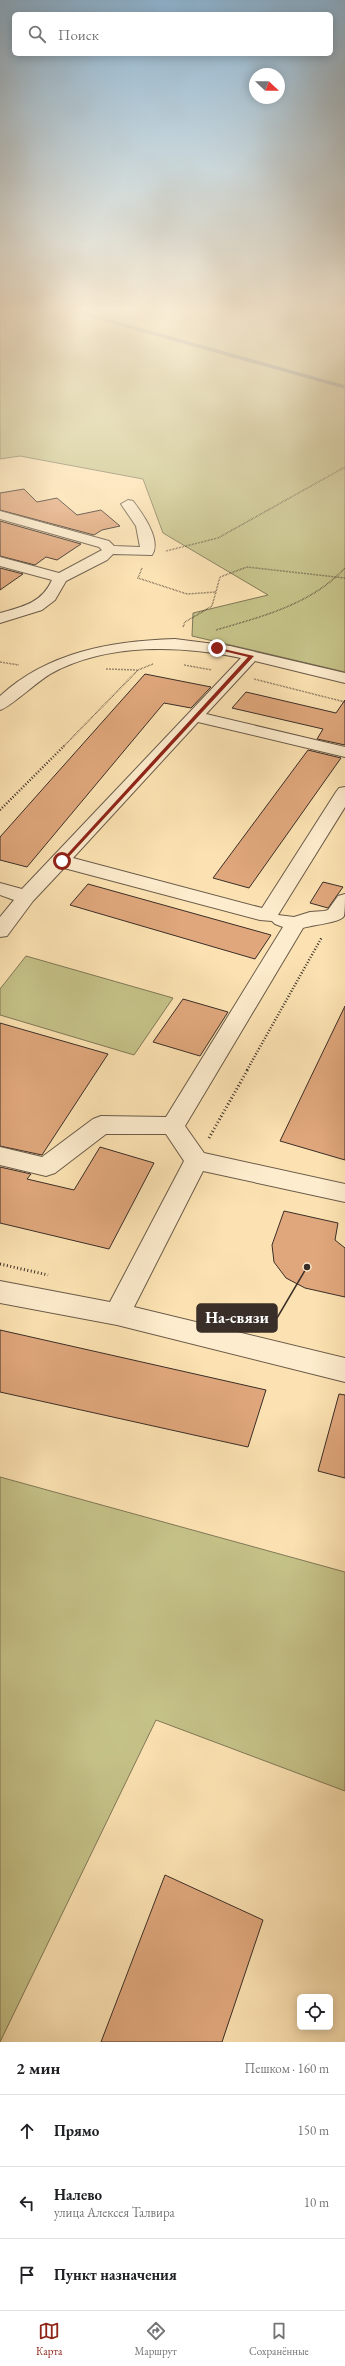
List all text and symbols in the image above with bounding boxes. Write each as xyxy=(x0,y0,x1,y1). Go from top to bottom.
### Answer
search box xyxy=(12,12,333,56)
icon: search xyxy=(26,23,48,45)
text: Поиск xyxy=(58,25,99,44)
north arrow xyxy=(249,68,285,104)
route end xyxy=(208,639,226,657)
route start xyxy=(53,852,71,870)
callout: На-связи xyxy=(197,1304,277,1332)
text: На-связи xyxy=(205,1307,269,1328)
map controls xyxy=(297,1994,333,2030)
button: locate xyxy=(297,1994,333,2030)
text: 2 мин xyxy=(16,2057,60,2079)
text: Пешком · 160 m xyxy=(245,2060,329,2077)
icon: ahead xyxy=(16,2120,38,2142)
text: Прямо xyxy=(54,2121,99,2140)
text: 150 m xyxy=(298,2122,329,2139)
text: Налево xyxy=(54,2185,102,2204)
icon: left xyxy=(16,2192,38,2214)
text: 10 m xyxy=(304,2194,329,2211)
text: улица Алексея Талвира xyxy=(54,2204,175,2221)
icon: arrive xyxy=(16,2264,38,2286)
text: Пункт назначения xyxy=(54,2265,177,2284)
tab: Карта xyxy=(36,2320,62,2358)
tab: Маршрут xyxy=(135,2320,177,2358)
tab: Сохранённые xyxy=(249,2320,309,2358)

